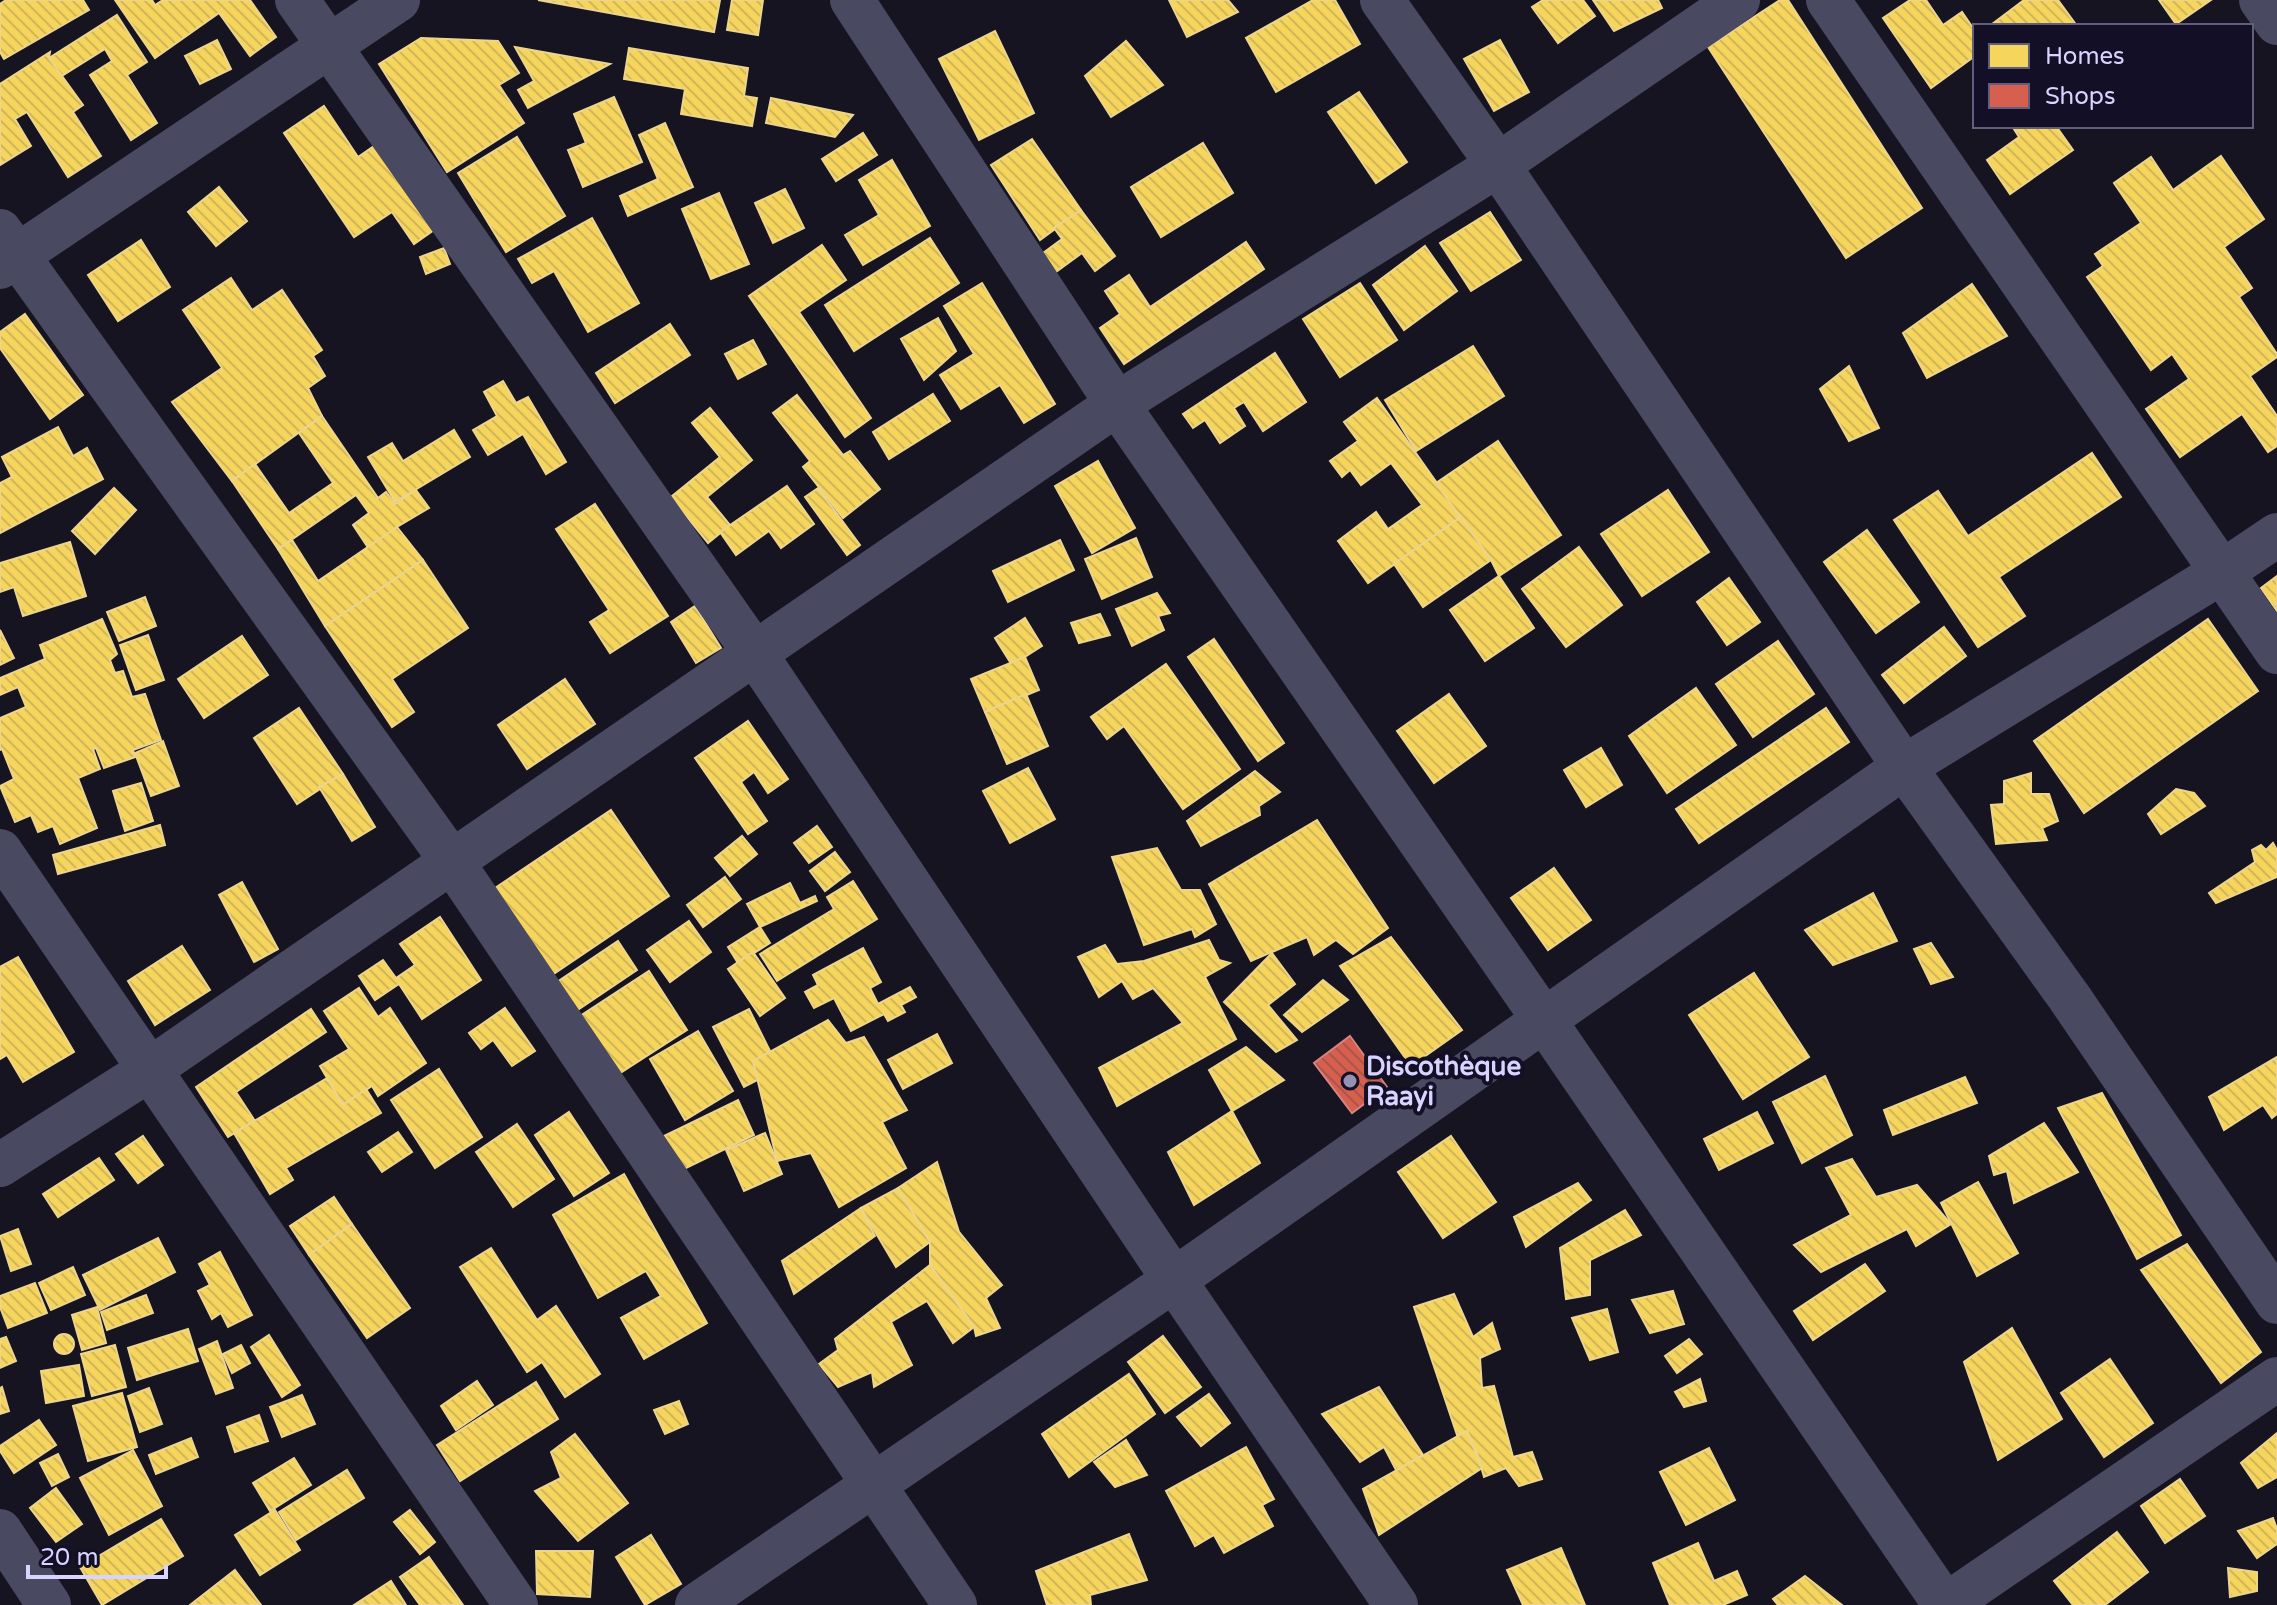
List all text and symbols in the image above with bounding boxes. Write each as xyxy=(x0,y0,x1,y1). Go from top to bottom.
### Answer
legend xyxy=(1973,24,2253,128)
text: Homes xyxy=(2045,42,2125,71)
text: Shops xyxy=(2045,82,2115,111)
place label: Discothèque Raayi xyxy=(1366,1051,1521,1112)
marker: Discothèque Raayi xyxy=(1341,1072,1359,1090)
scale bar xyxy=(28,1529,166,1579)
text: 20 m xyxy=(40,1543,98,1572)

